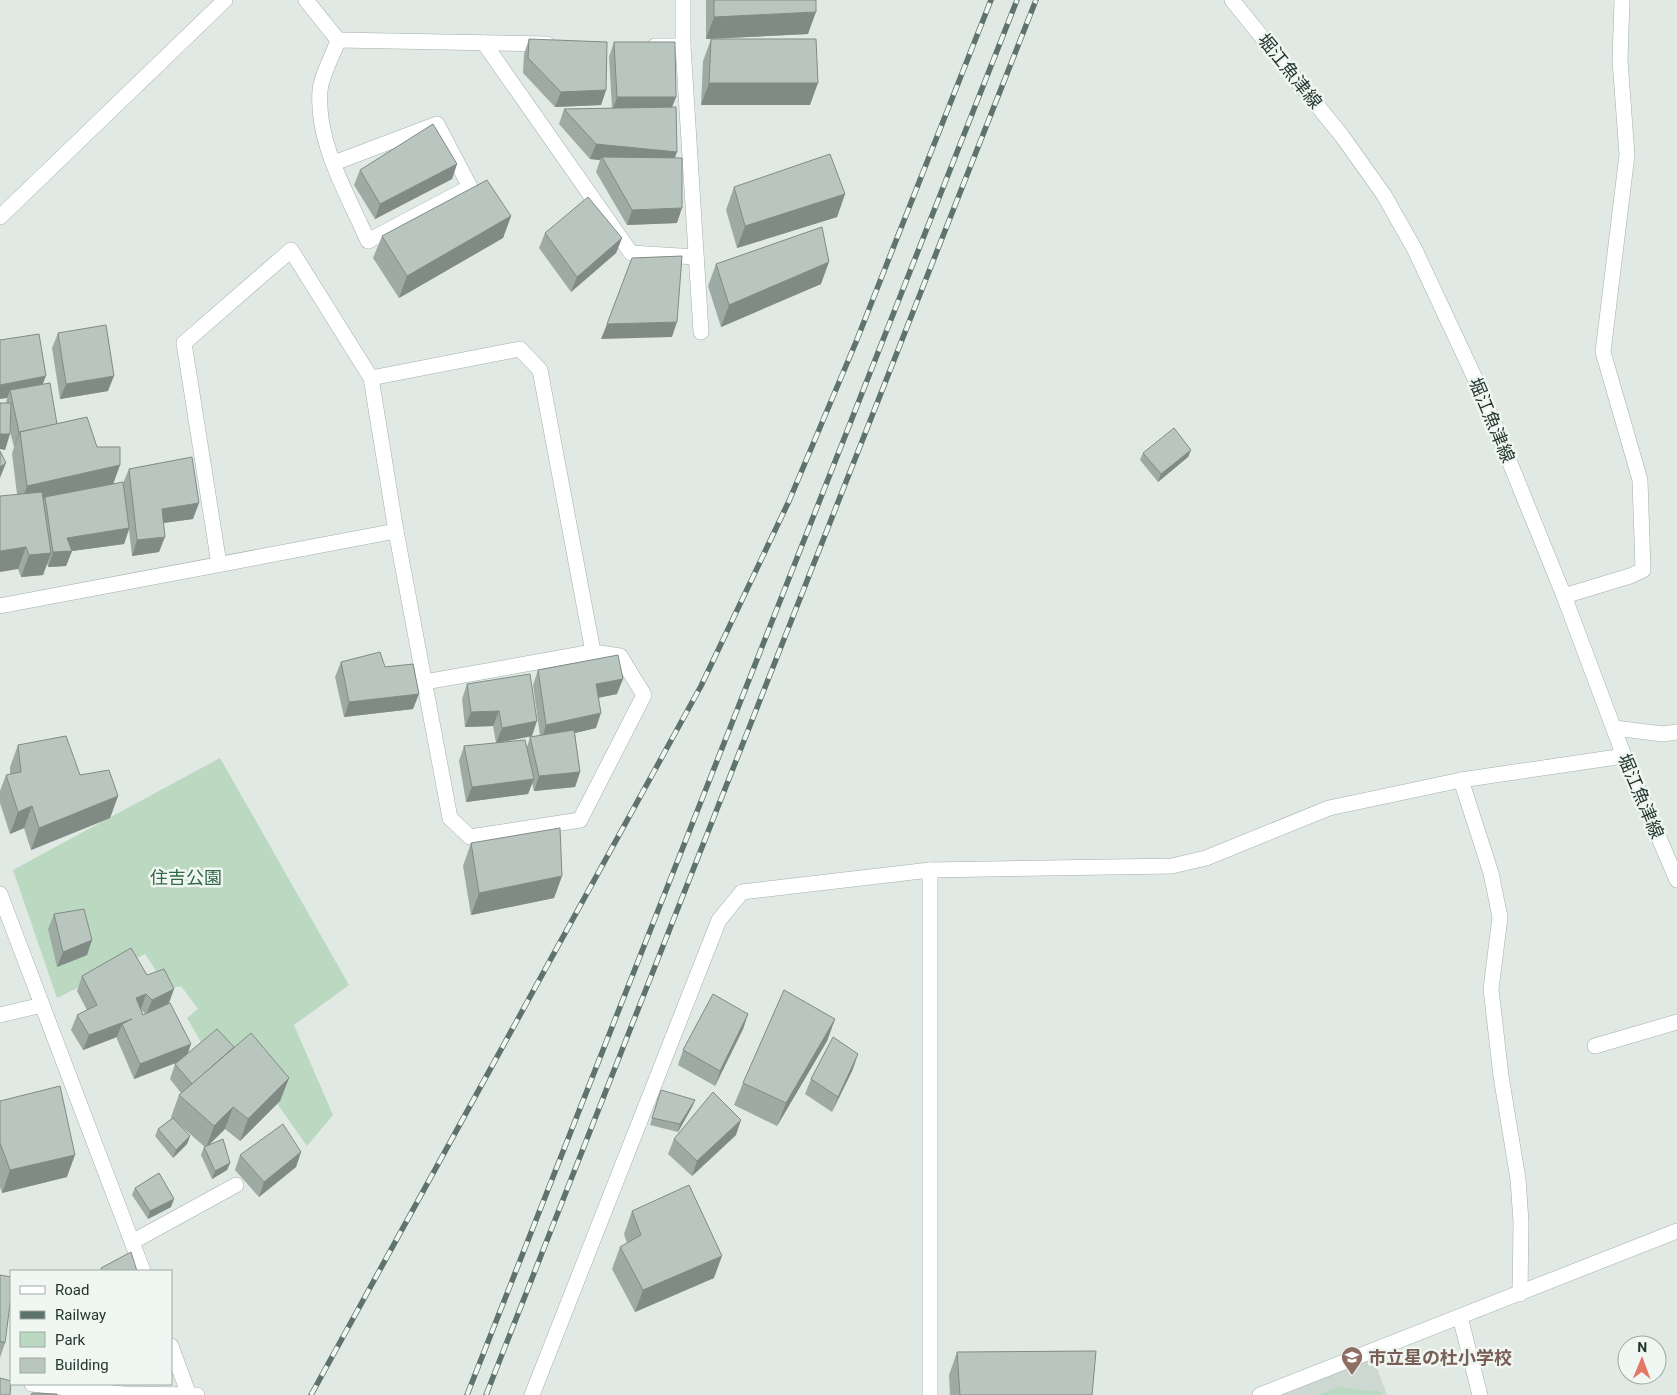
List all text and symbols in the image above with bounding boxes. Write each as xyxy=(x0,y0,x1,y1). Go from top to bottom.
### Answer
street label: 堀江魚津線 xyxy=(1254,29,1326,113)
street label: 堀江魚津線 xyxy=(1465,374,1519,466)
street label: 堀江魚津線 xyxy=(1614,750,1668,842)
park label: 住吉公園 xyxy=(150,867,222,888)
legend xyxy=(10,1270,172,1385)
text: Road xyxy=(55,1281,89,1299)
text: Railway xyxy=(55,1306,106,1324)
text: Park xyxy=(55,1331,86,1349)
north arrow xyxy=(1617,1335,1667,1385)
text: N xyxy=(1637,1339,1647,1355)
school or university icon: 市立星の杜小学校 xyxy=(1340,1345,1364,1376)
place label: 市立星の杜小学校 xyxy=(1368,1347,1512,1368)
text: Building xyxy=(55,1356,109,1374)

